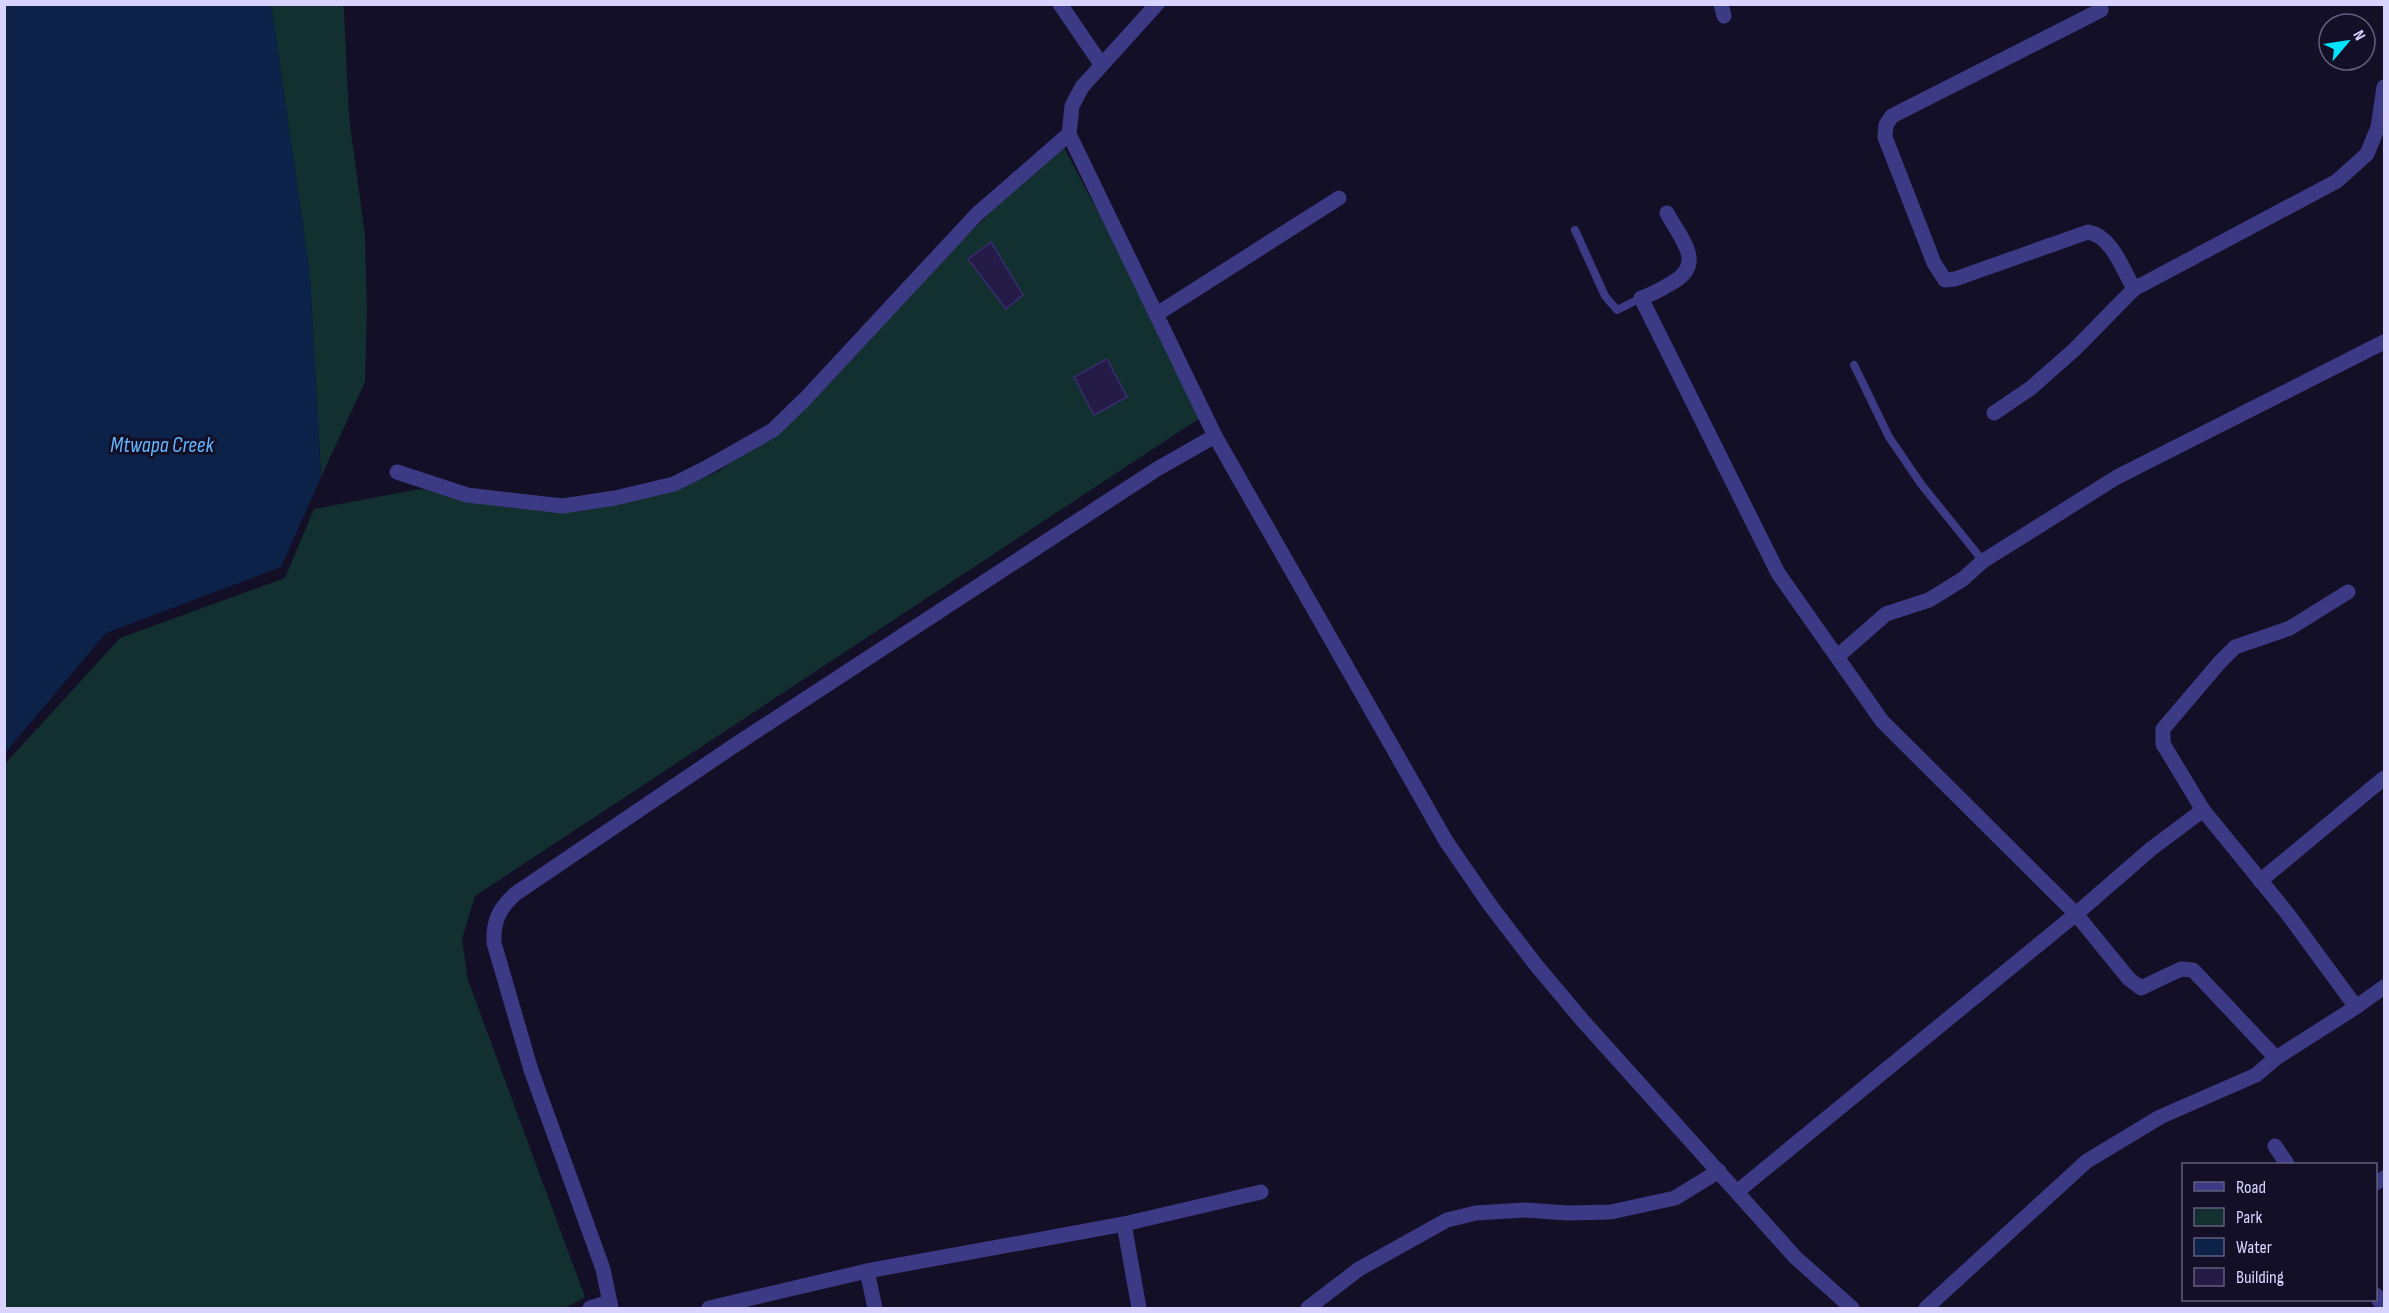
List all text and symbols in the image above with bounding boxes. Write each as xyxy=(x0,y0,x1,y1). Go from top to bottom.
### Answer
north arrow xyxy=(2317,12,2377,72)
text: N xyxy=(2348,27,2369,44)
water label: Mtwapa Creek xyxy=(110,432,214,459)
legend xyxy=(2182,1163,2377,1301)
text: Road xyxy=(2236,1177,2266,1198)
text: Park xyxy=(2236,1207,2262,1228)
text: Water xyxy=(2236,1237,2272,1258)
text: Building xyxy=(2236,1267,2284,1288)

